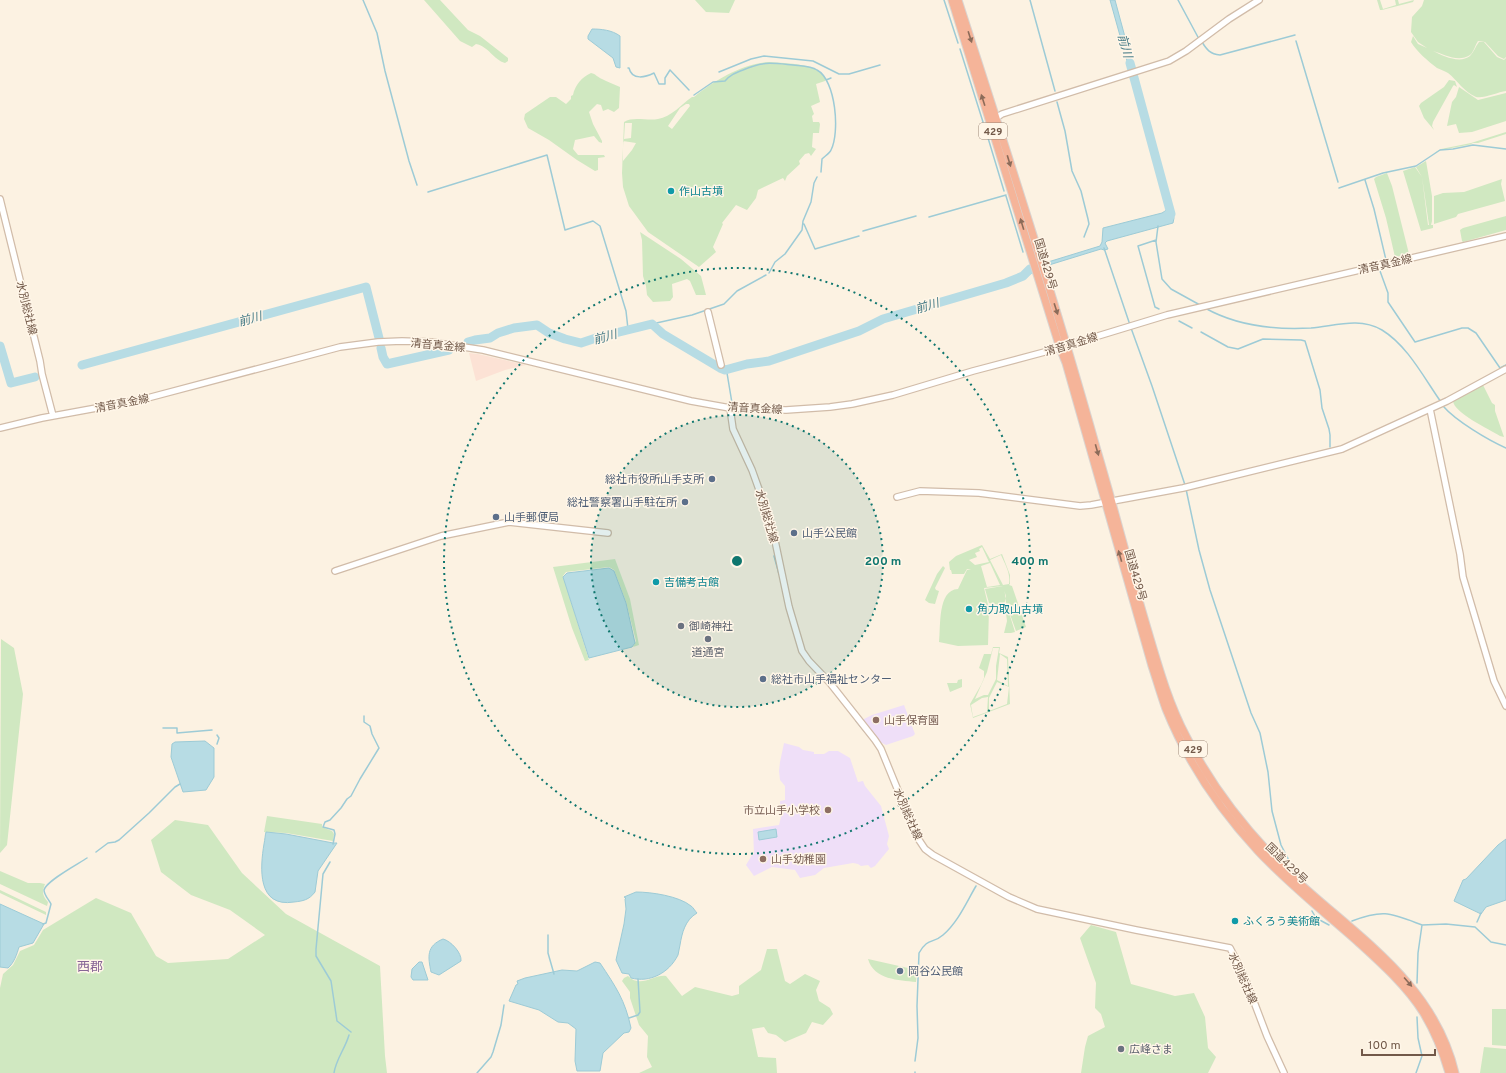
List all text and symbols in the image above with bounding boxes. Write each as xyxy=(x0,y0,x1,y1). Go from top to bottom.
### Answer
one-way arrow xyxy=(967,32,973,44)
water label: 前川 xyxy=(1113,33,1135,62)
one-way arrow xyxy=(980,94,986,106)
road number: 429 xyxy=(979,123,1007,139)
one-way arrow xyxy=(1007,155,1013,167)
place label: 作山古墳 xyxy=(679,185,723,199)
marker: 作山古墳 xyxy=(666,186,676,196)
one-way arrow xyxy=(1019,218,1025,230)
street label: 国道429号 xyxy=(1031,237,1060,292)
street label: 清音真金線 xyxy=(1357,252,1414,278)
street label: 水別総社線 xyxy=(13,280,39,337)
water label: 前川 xyxy=(913,295,943,318)
one-way arrow xyxy=(1053,303,1059,315)
water label: 前川 xyxy=(237,309,266,331)
water label: 前川 xyxy=(592,327,621,349)
street label: 清音真金線 xyxy=(1043,330,1100,360)
street label: 清音真金線 xyxy=(410,337,466,355)
street label: 清音真金線 xyxy=(94,392,151,416)
street label: 清音真金線 xyxy=(727,401,783,417)
one-way arrow xyxy=(1094,444,1100,456)
place label: 総社市役所山手支所 xyxy=(605,473,705,487)
marker: 総社市役所山手支所 xyxy=(707,474,717,484)
street label: 水別総社線 xyxy=(752,488,780,545)
place label: 総社警察署山手駐在所 xyxy=(567,496,678,510)
marker: 総社警察署山手駐在所 xyxy=(680,497,690,507)
place label: 山手郵便局 xyxy=(504,511,559,525)
marker: 山手郵便局 xyxy=(491,512,501,522)
place label: 山手公民館 xyxy=(802,527,857,541)
marker: 山手公民館 xyxy=(789,528,799,538)
street label: 国道429号 xyxy=(1121,548,1149,603)
one-way arrow xyxy=(1116,550,1122,562)
centre of rings xyxy=(730,554,744,568)
text: 200 m xyxy=(865,554,901,570)
text: 400 m xyxy=(1011,554,1049,570)
place label: 吉備考古館 xyxy=(664,576,719,590)
marker: 吉備考古館 xyxy=(651,577,661,587)
place label: 角力取山古墳 xyxy=(977,603,1043,617)
marker: 角力取山古墳 xyxy=(964,604,974,614)
place label: 御崎神社 xyxy=(688,620,733,634)
marker: 御崎神社 xyxy=(676,621,686,631)
marker: 道通宮 xyxy=(703,634,713,644)
place label: 道通宮 xyxy=(692,646,725,660)
place label: 総社市山手福祉センター xyxy=(771,673,892,687)
marker: 総社市山手福祉センター xyxy=(758,674,768,684)
place label: 山手保育園 xyxy=(884,714,939,728)
marker: 山手保育園 xyxy=(871,715,881,725)
road number: 429 xyxy=(1179,741,1207,757)
street label: 水別総社線 xyxy=(890,786,925,842)
place label: 市立山手小学校 xyxy=(743,804,820,818)
marker: 市立山手小学校 xyxy=(823,805,833,815)
street label: 国道429号 xyxy=(1262,840,1310,887)
place label: 山手幼稚園 xyxy=(771,853,826,867)
marker: 山手幼稚園 xyxy=(758,854,768,864)
place label: ふくろう美術館 xyxy=(1243,915,1320,929)
marker: ふくろう美術館 xyxy=(1230,916,1240,926)
street label: 水別総社線 xyxy=(1225,950,1260,1006)
district label: 西郡 xyxy=(77,960,103,976)
place label: 岡谷公民館 xyxy=(908,965,963,979)
marker: 岡谷公民館 xyxy=(895,966,905,976)
one-way arrow xyxy=(1404,977,1413,988)
scale bar xyxy=(1362,1031,1435,1057)
text: 100 m xyxy=(1368,1038,1401,1054)
place label: 広峰さま xyxy=(1129,1043,1173,1057)
marker: 広峰さま xyxy=(1116,1044,1126,1054)

